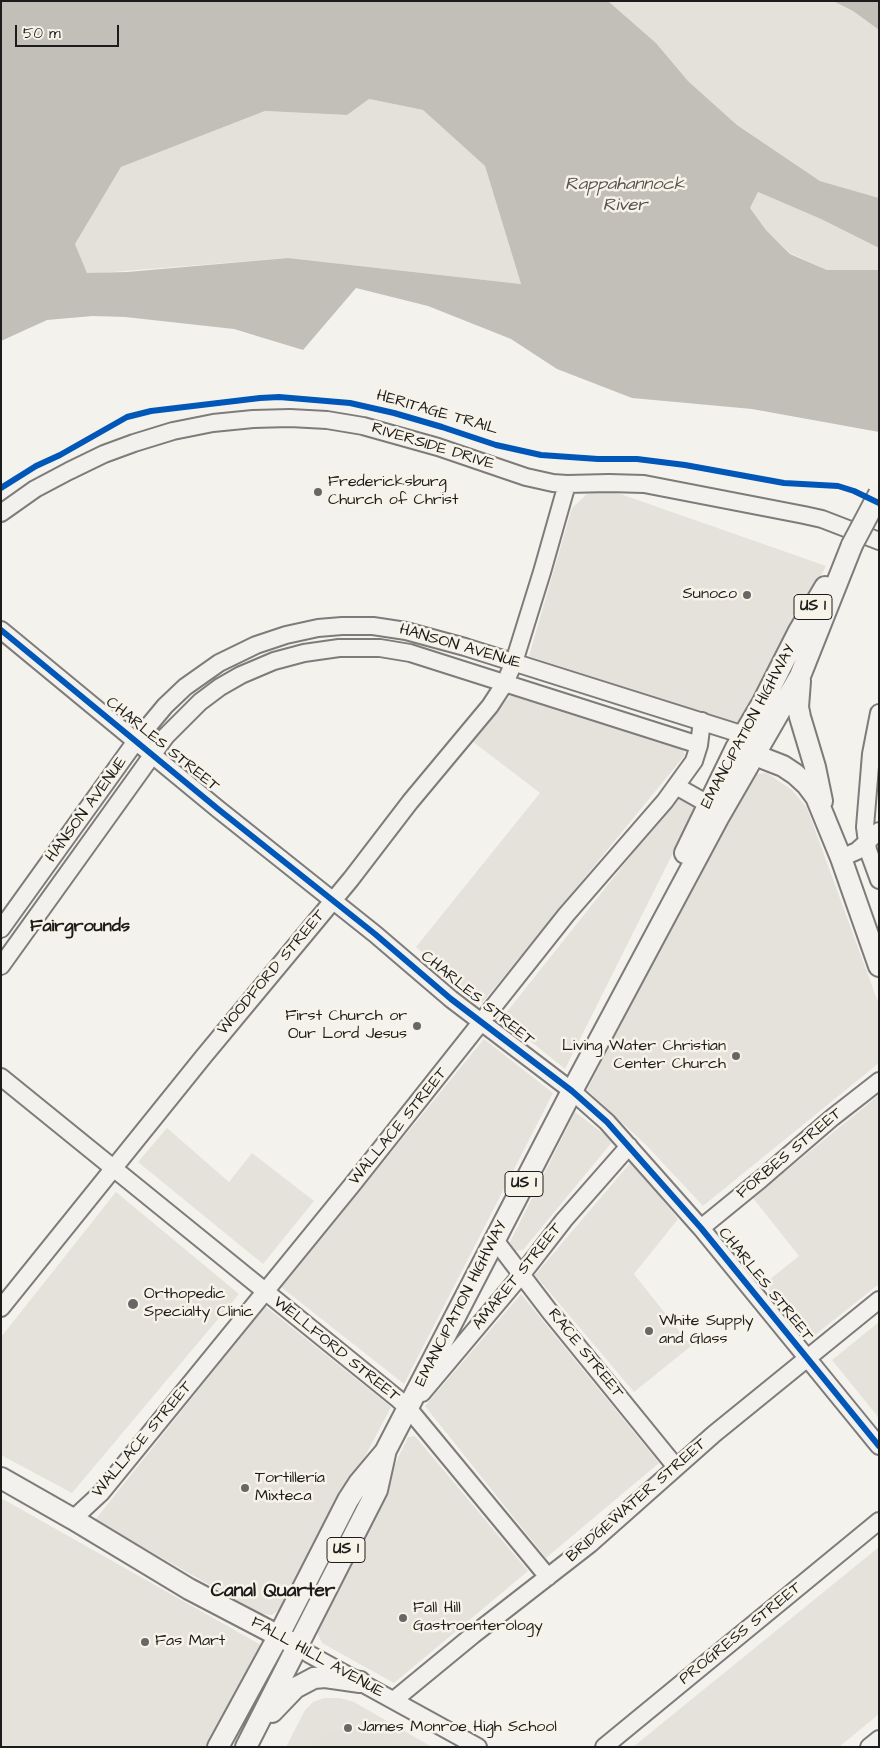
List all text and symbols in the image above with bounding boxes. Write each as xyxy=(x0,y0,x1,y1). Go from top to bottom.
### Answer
scale bar xyxy=(18,15,121,47)
text: 50 m xyxy=(23,23,61,44)
water label: Rappahannock River xyxy=(565,174,685,216)
street label: HERITAGE TRAIL xyxy=(374,387,500,439)
street label: RIVERSIDE DRIVE xyxy=(369,419,497,475)
place label: Fredericksburg Church of Christ xyxy=(328,473,459,511)
marker: Fredericksburg Church of Christ xyxy=(312,486,324,498)
place label: Sunoco xyxy=(682,585,737,605)
marker: Sunoco xyxy=(741,589,753,601)
road number: US 1 xyxy=(794,594,832,620)
street label: HANSON AVENUE xyxy=(397,620,523,674)
street label: EMANCIPATION HIGHWAY xyxy=(697,642,801,812)
street label: CHARLES STREET xyxy=(101,693,223,797)
street label: HANSON AVENUE xyxy=(42,754,132,866)
street label: WOODFORD STREET xyxy=(214,907,330,1039)
district label: Fairgrounds xyxy=(30,916,130,938)
street label: CHARLES STREET xyxy=(416,947,538,1051)
place label: First Church or Our Lord Jesus xyxy=(285,1007,407,1045)
marker: First Church or Our Lord Jesus xyxy=(411,1020,423,1032)
place label: Living Water Christian Center Church xyxy=(562,1037,726,1075)
marker: Living Water Christian Center Church xyxy=(730,1050,742,1062)
street label: WALLACE STREET xyxy=(346,1064,452,1190)
street label: FORBES STREET xyxy=(734,1104,846,1204)
road number: US 1 xyxy=(505,1172,543,1196)
street label: EMANCIPATION HIGHWAY xyxy=(412,1218,512,1390)
street label: AMARET STREET xyxy=(469,1220,567,1334)
street label: CHARLES STREET xyxy=(713,1224,817,1346)
place label: Orthopedic Specialty Clinic xyxy=(144,1285,254,1323)
street label: WELLFORD STREET xyxy=(269,1293,403,1407)
marker: Orthopedic Specialty Clinic xyxy=(126,1297,140,1311)
street label: RACE STREET xyxy=(543,1305,627,1403)
place label: White Supply and Glass xyxy=(659,1312,753,1350)
marker: White Supply and Glass xyxy=(643,1325,655,1337)
street label: WALLACE STREET xyxy=(89,1378,197,1502)
street label: BRIDGEWATER STREET xyxy=(563,1435,711,1567)
place label: Tortillería Mixteca xyxy=(255,1469,325,1507)
marker: Tortillería Mixteca xyxy=(239,1482,251,1494)
road number: US 1 xyxy=(327,1538,365,1562)
street label: PROGRESS STREET xyxy=(676,1579,806,1689)
district label: Canal Quarter xyxy=(211,1581,335,1603)
place label: Fall Hill Gastroenterology xyxy=(413,1599,543,1637)
marker: Fall Hill Gastroenterology xyxy=(397,1612,409,1624)
street label: FALL HILL AVENUE xyxy=(247,1614,387,1702)
place label: Fas Mart xyxy=(155,1632,225,1652)
marker: Fas Mart xyxy=(139,1636,151,1648)
place label: James Monroe High School xyxy=(358,1718,557,1738)
marker: James Monroe High School xyxy=(342,1722,354,1734)

